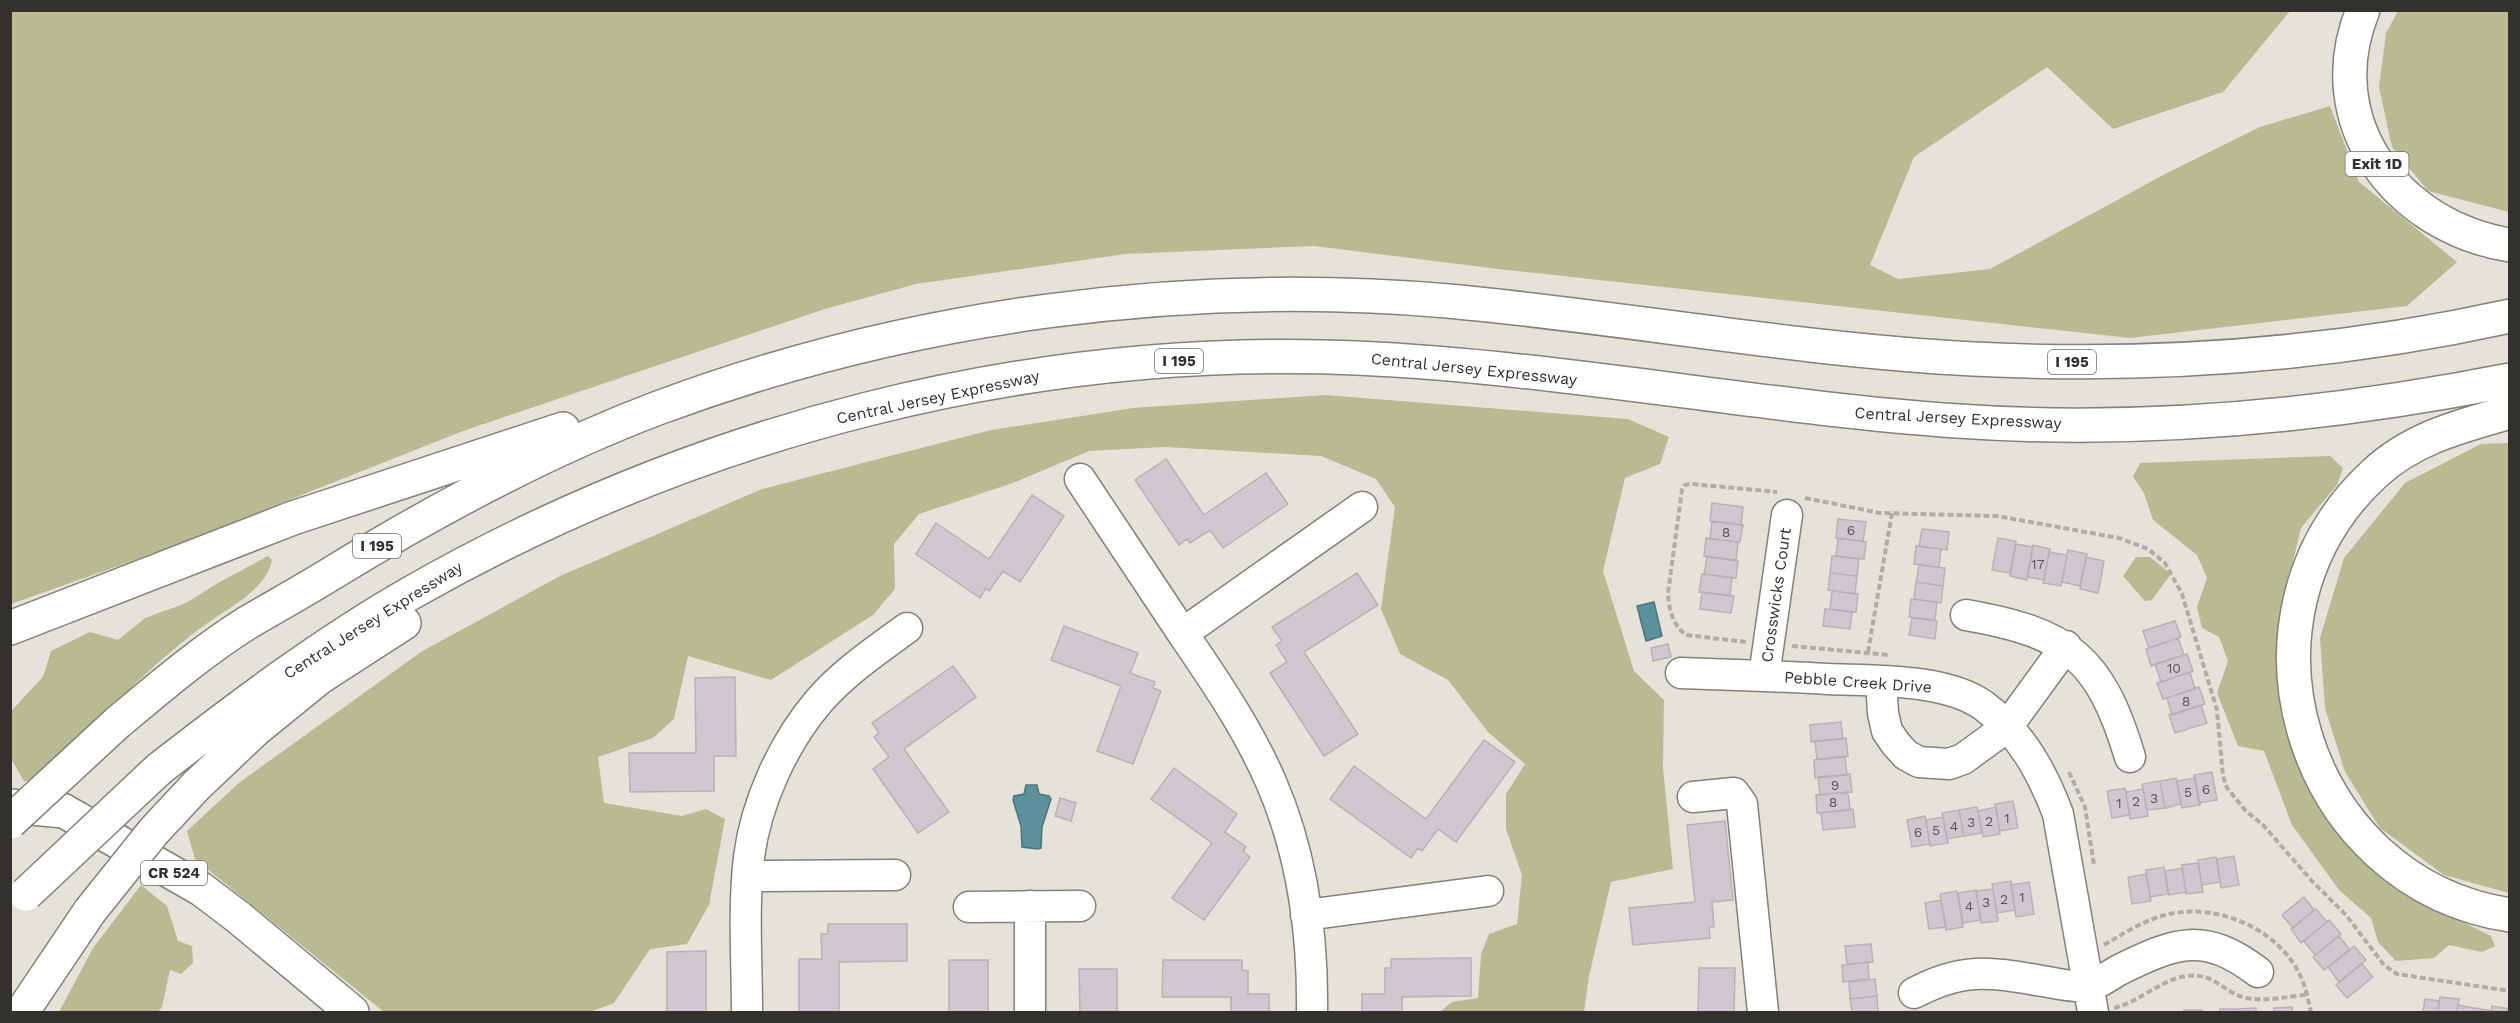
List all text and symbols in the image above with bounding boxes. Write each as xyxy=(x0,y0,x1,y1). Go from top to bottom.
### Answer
road number: Exit 1D xyxy=(2346,152,2408,176)
road number: I 195 xyxy=(1155,349,1203,373)
street label: Central Jersey Expressway xyxy=(1370,349,1579,389)
road number: I 195 xyxy=(2048,350,2096,374)
street label: Central Jersey Expressway xyxy=(835,366,1042,428)
street label: Central Jersey Expressway xyxy=(1854,403,2063,433)
house number: 6 xyxy=(1847,522,1855,538)
house number: 8 xyxy=(1722,524,1730,540)
street label: Crosswicks Court xyxy=(1757,526,1795,664)
road number: I 195 xyxy=(353,534,401,558)
house number: 17 xyxy=(2031,556,2045,572)
street label: Central Jersey Expressway xyxy=(280,557,466,683)
house number: 10 xyxy=(2167,660,2181,676)
street label: Pebble Creek Drive xyxy=(1783,667,1933,697)
house number: 8 xyxy=(2182,693,2190,709)
house number: 9 xyxy=(1831,777,1839,793)
house number: 6 xyxy=(2202,781,2210,797)
house number: 5 xyxy=(2184,784,2192,800)
house number: 3 xyxy=(2150,790,2158,806)
house number: 2 xyxy=(2132,793,2140,809)
house number: 8 xyxy=(1829,794,1837,810)
house number: 1 xyxy=(2116,795,2122,811)
house number: 1 xyxy=(2004,810,2010,826)
house number: 2 xyxy=(1985,813,1993,829)
house number: 3 xyxy=(1967,814,1975,830)
house number: 4 xyxy=(1950,818,1958,834)
house number: 5 xyxy=(1932,822,1940,838)
house number: 6 xyxy=(1914,824,1922,840)
road number: CR 524 xyxy=(141,861,207,885)
house number: 1 xyxy=(2019,889,2025,905)
house number: 2 xyxy=(2000,891,2008,907)
house number: 3 xyxy=(1982,894,1990,910)
house number: 4 xyxy=(1965,898,1973,914)

